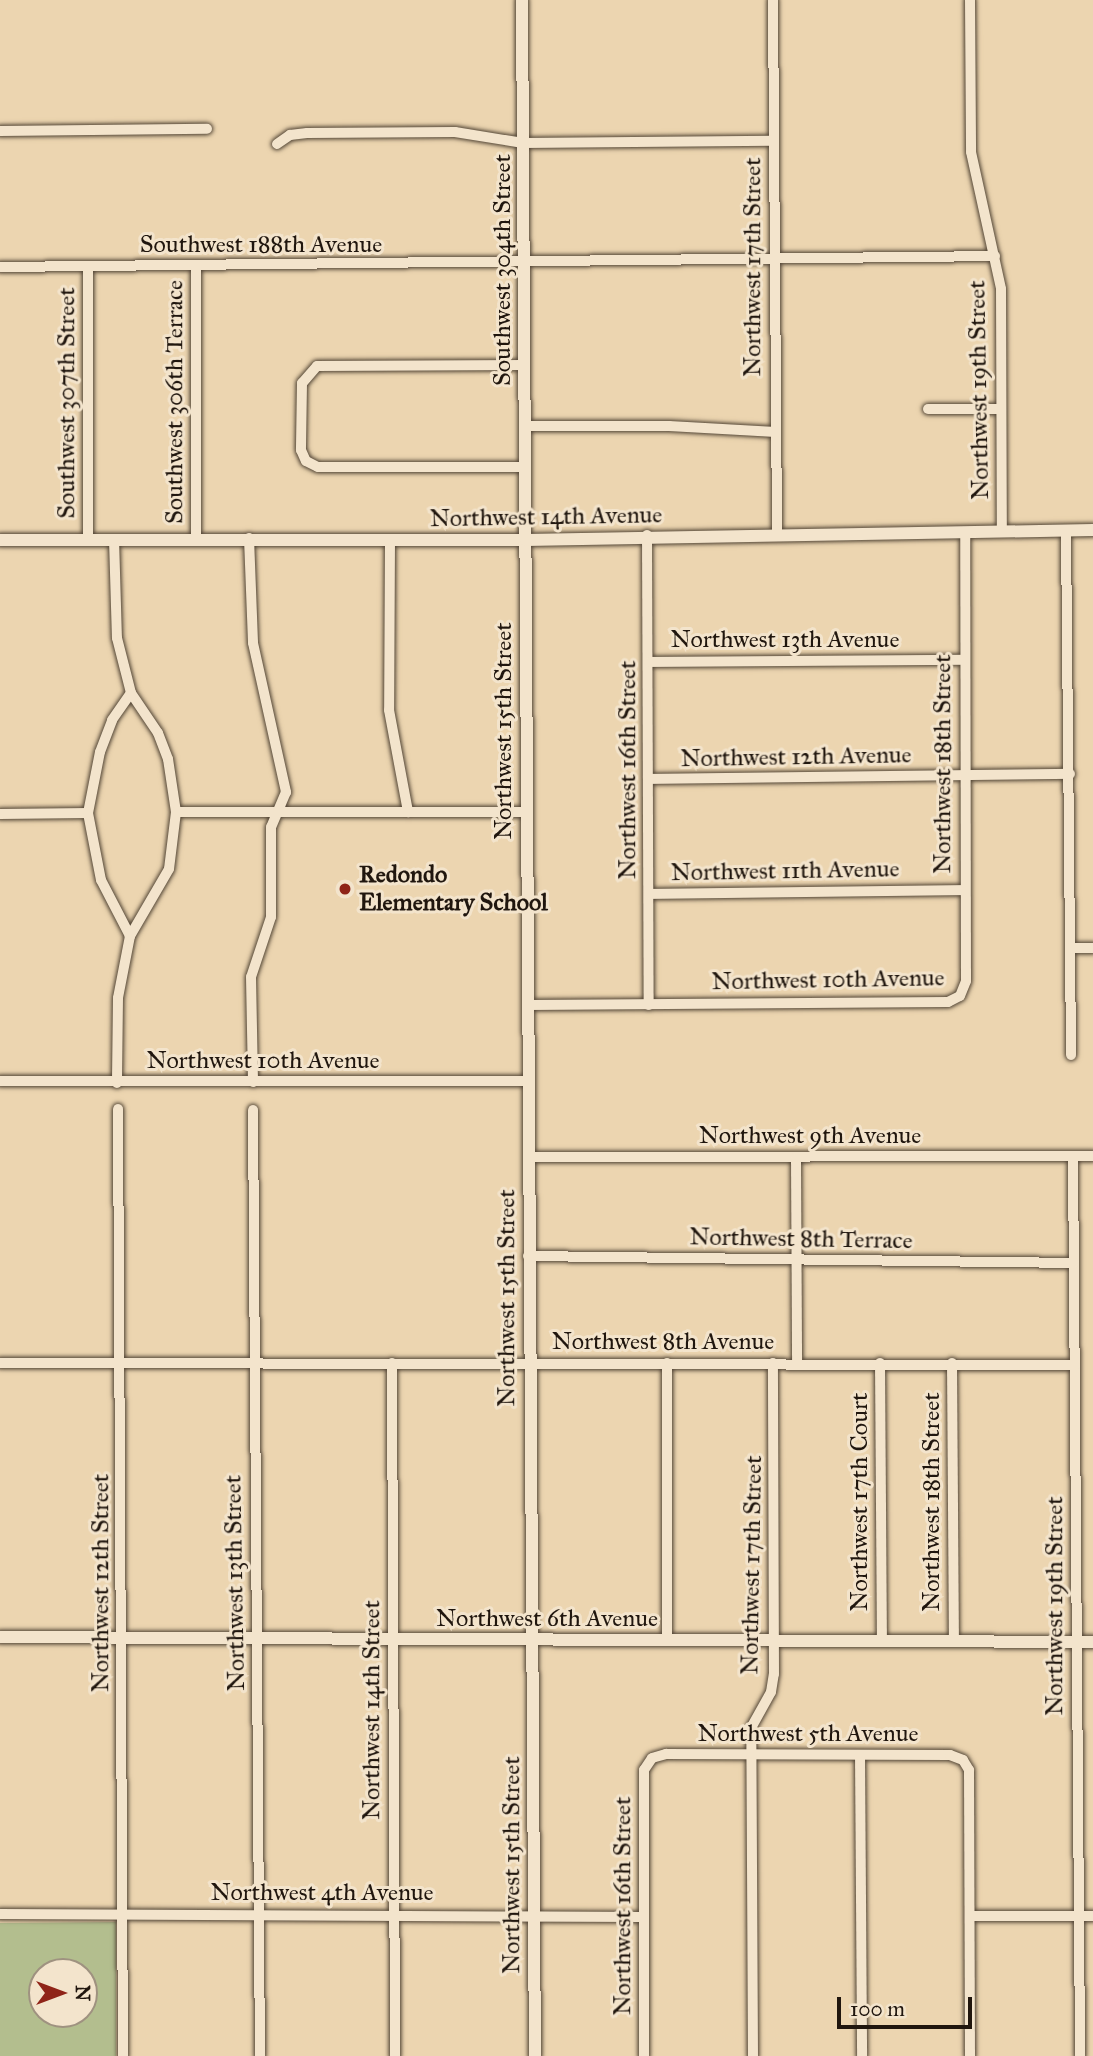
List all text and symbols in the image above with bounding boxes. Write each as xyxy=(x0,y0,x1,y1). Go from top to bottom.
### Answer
street label: Southwest 304th Street xyxy=(489,154,517,386)
street label: Northwest 17th Street xyxy=(739,157,767,377)
street label: Southwest 188th Avenue xyxy=(140,231,382,259)
street label: Southwest 306th Terrace xyxy=(161,280,189,524)
street label: Northwest 19th Street xyxy=(963,280,995,500)
street label: Southwest 307th Street xyxy=(53,287,81,519)
street label: Northwest 14th Avenue xyxy=(429,501,663,533)
street label: Northwest 15th Street xyxy=(490,622,518,840)
street label: Northwest 13th Avenue xyxy=(671,626,899,654)
street label: Northwest 18th Street xyxy=(929,654,957,874)
street label: Northwest 16th Street xyxy=(614,661,642,879)
street label: Northwest 12th Avenue xyxy=(680,741,912,773)
street label: Northwest 11th Avenue xyxy=(670,855,900,887)
place label: Redondo Elementary School xyxy=(359,861,548,917)
marker: Redondo Elementary School xyxy=(337,881,353,897)
street label: Northwest 10th Avenue xyxy=(711,964,945,996)
street label: Northwest 10th Avenue xyxy=(146,1047,380,1075)
street label: Northwest 9th Avenue xyxy=(699,1122,921,1150)
street label: Northwest 15th Street xyxy=(493,1189,521,1407)
street label: Northwest 8th Terrace xyxy=(689,1223,913,1255)
street label: Northwest 8th Avenue xyxy=(552,1328,774,1356)
street label: Northwest 18th Street xyxy=(918,1392,946,1612)
street label: Northwest 17th Court xyxy=(846,1393,874,1611)
street label: Northwest 17th Street xyxy=(736,1455,768,1675)
street label: Northwest 12th Street xyxy=(87,1474,115,1692)
street label: Northwest 13th Street xyxy=(219,1475,251,1691)
street label: Northwest 19th Street xyxy=(1041,1496,1069,1716)
street label: Northwest 14th Street xyxy=(358,1600,386,1820)
street label: Northwest 6th Avenue xyxy=(436,1605,658,1633)
street label: Northwest 5th Avenue xyxy=(698,1720,918,1748)
street label: Northwest 15th Street xyxy=(498,1756,526,1974)
street label: Northwest 16th Street xyxy=(609,1797,637,2015)
street label: Northwest 4th Avenue xyxy=(210,1879,434,1907)
north arrow xyxy=(28,1958,98,2028)
scale bar xyxy=(841,1982,976,2026)
text: N xyxy=(71,1985,94,2001)
text: 100 m xyxy=(850,1996,905,2022)

